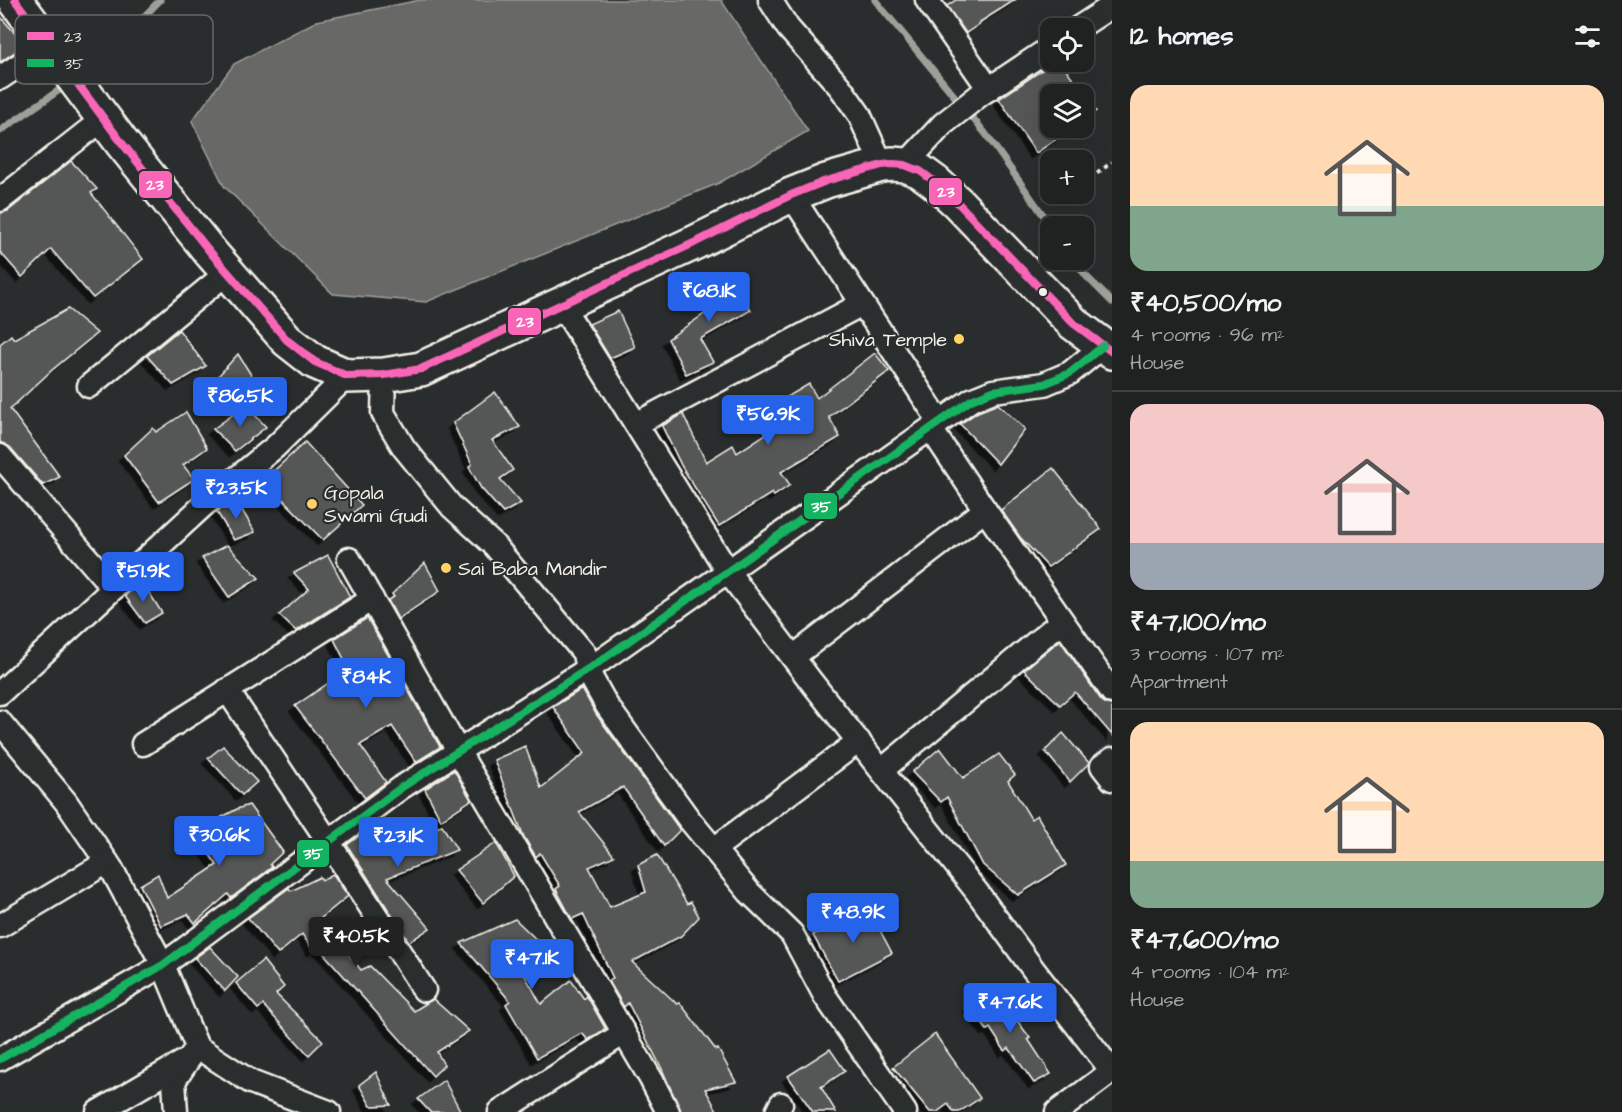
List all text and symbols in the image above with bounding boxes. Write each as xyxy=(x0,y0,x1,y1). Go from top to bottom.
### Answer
legend xyxy=(15,15,213,84)
map controls xyxy=(1040,18,1094,270)
button: locate xyxy=(1040,18,1094,72)
text: 12 homes xyxy=(1130,18,1233,54)
icon: filters xyxy=(1571,20,1604,53)
text: 23 xyxy=(64,26,81,48)
text: 35 xyxy=(64,53,84,75)
button: layers xyxy=(1040,84,1094,138)
icon: home xyxy=(1313,124,1421,232)
button: + xyxy=(1040,150,1094,204)
line badge: 23 xyxy=(138,170,173,199)
text: 23 xyxy=(145,174,165,196)
line badge: 23 xyxy=(928,177,963,206)
text: 23 xyxy=(936,181,956,203)
button: − xyxy=(1040,216,1094,270)
pin: ₹68.1K xyxy=(660,272,758,323)
text: ₹68.1K xyxy=(682,277,736,305)
text: ₹40,500/mo xyxy=(1130,285,1282,321)
unlabelled marker xyxy=(1037,286,1049,298)
line badge: 23 xyxy=(507,307,542,336)
text: 23 xyxy=(515,311,535,333)
text: 4 rooms · 96 m² xyxy=(1130,321,1285,349)
place label: Shiva Temple xyxy=(829,326,947,354)
marker: Shiva Temple xyxy=(952,332,966,346)
text: House xyxy=(1130,349,1184,377)
pin: ₹86.5K xyxy=(191,377,289,428)
text: ₹86.5K xyxy=(207,382,273,410)
pin: ₹56.9K xyxy=(719,395,817,446)
text: ₹56.9K xyxy=(736,400,800,428)
icon: home xyxy=(1313,443,1421,551)
pin: ₹23.5K xyxy=(187,469,285,520)
text: ₹23.5K xyxy=(205,474,267,502)
place label: Gopala Swami Gudi xyxy=(324,479,427,530)
line badge: 35 xyxy=(803,492,838,520)
text: 35 xyxy=(810,496,831,518)
marker: Gopala Swami Gudi xyxy=(305,497,319,511)
pin: ₹51.9K xyxy=(94,552,192,603)
place label: Sai Baba Mandir xyxy=(458,555,607,583)
text: ₹51.9K xyxy=(116,557,170,585)
marker: Sai Baba Mandir xyxy=(439,561,453,575)
text: ₹47,100/mo xyxy=(1130,604,1266,640)
text: 3 rooms · 107 m² xyxy=(1130,640,1285,668)
pin: ₹84K xyxy=(330,658,402,709)
text: ₹84K xyxy=(341,663,391,691)
text: Apartment xyxy=(1130,668,1228,696)
icon: home xyxy=(1313,761,1421,869)
pin: ₹30.6K xyxy=(170,816,268,867)
pin: ₹23.1K xyxy=(349,817,447,868)
text: ₹30.6K xyxy=(188,821,250,849)
text: ₹23.1K xyxy=(373,822,423,850)
line badge: 35 xyxy=(296,839,330,868)
text: 35 xyxy=(302,843,323,865)
pin: ₹48.9K xyxy=(804,893,902,944)
text: ₹48.9K xyxy=(821,898,885,926)
pin: ₹40.5K xyxy=(307,917,405,968)
text: ₹40.5K xyxy=(323,922,389,950)
text: ₹47,600/mo xyxy=(1130,922,1279,958)
pin: ₹47.1K xyxy=(483,939,581,990)
text: ₹47.1K xyxy=(505,944,559,972)
text: 4 rooms · 104 m² xyxy=(1130,958,1289,986)
pin: ₹47.6K xyxy=(961,983,1059,1034)
text: House xyxy=(1130,986,1184,1014)
text: ₹47.6K xyxy=(978,988,1042,1016)

